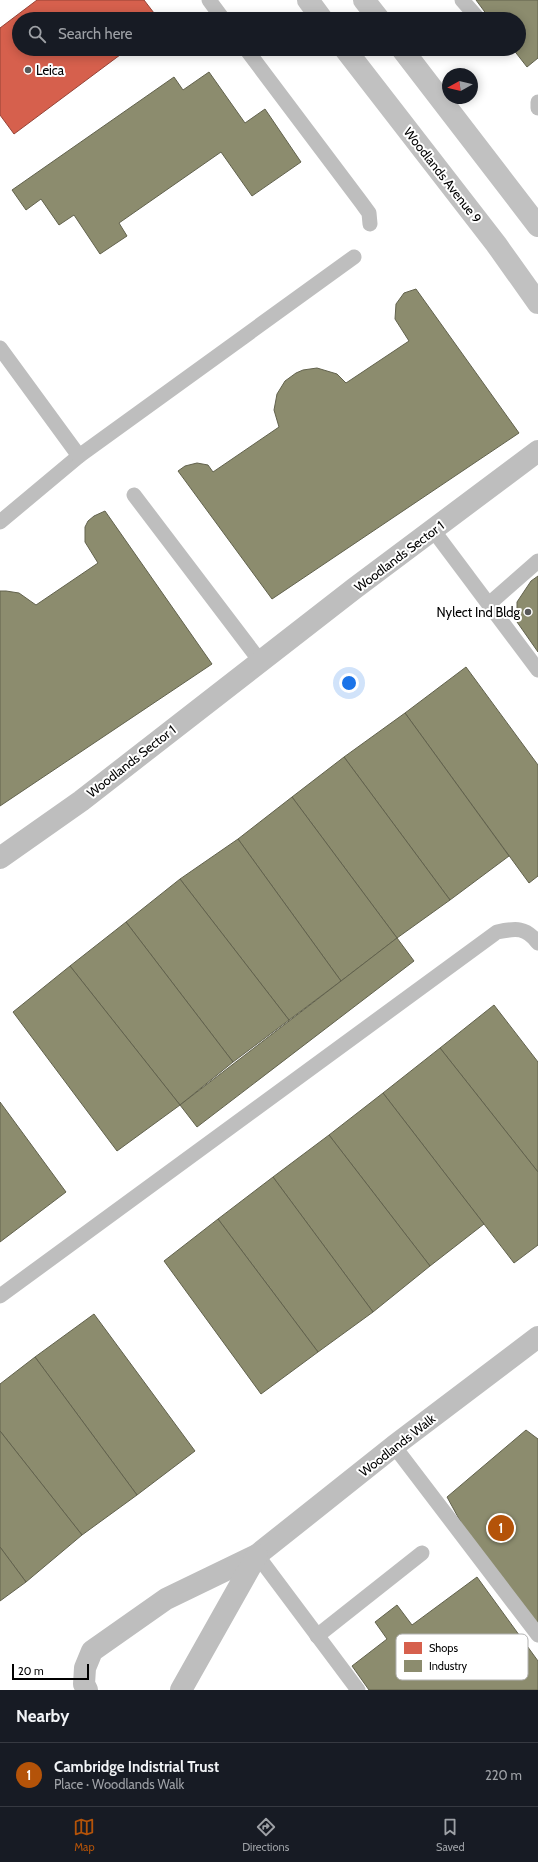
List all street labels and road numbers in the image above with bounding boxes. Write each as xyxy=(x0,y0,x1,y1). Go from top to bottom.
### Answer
street label: Woodlands Avenue 9 xyxy=(401,124,485,226)
street label: Woodlands Sector 1 xyxy=(351,517,447,595)
street label: Woodlands Sector 1 xyxy=(83,721,179,801)
street label: Woodlands Walk xyxy=(356,1410,438,1480)

